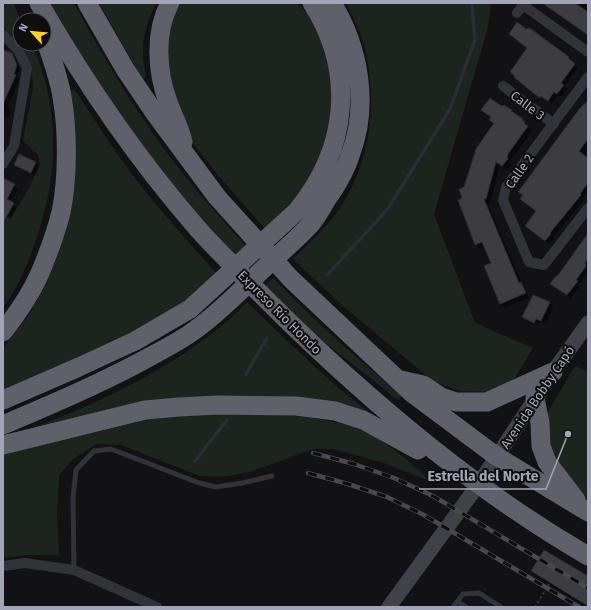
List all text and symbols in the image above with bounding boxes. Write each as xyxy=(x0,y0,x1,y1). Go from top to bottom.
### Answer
north arrow xyxy=(12,12,52,52)
text: N xyxy=(16,21,31,34)
street label: Calle 3 xyxy=(508,88,548,123)
street label: Calle 2 xyxy=(502,151,537,191)
street label: Expreso Río Hondo xyxy=(235,268,324,357)
street label: Avenida Bobby Capó xyxy=(497,343,577,452)
callout: Estrella del Norte xyxy=(419,463,546,489)
text: Estrella del Norte xyxy=(427,468,539,485)

